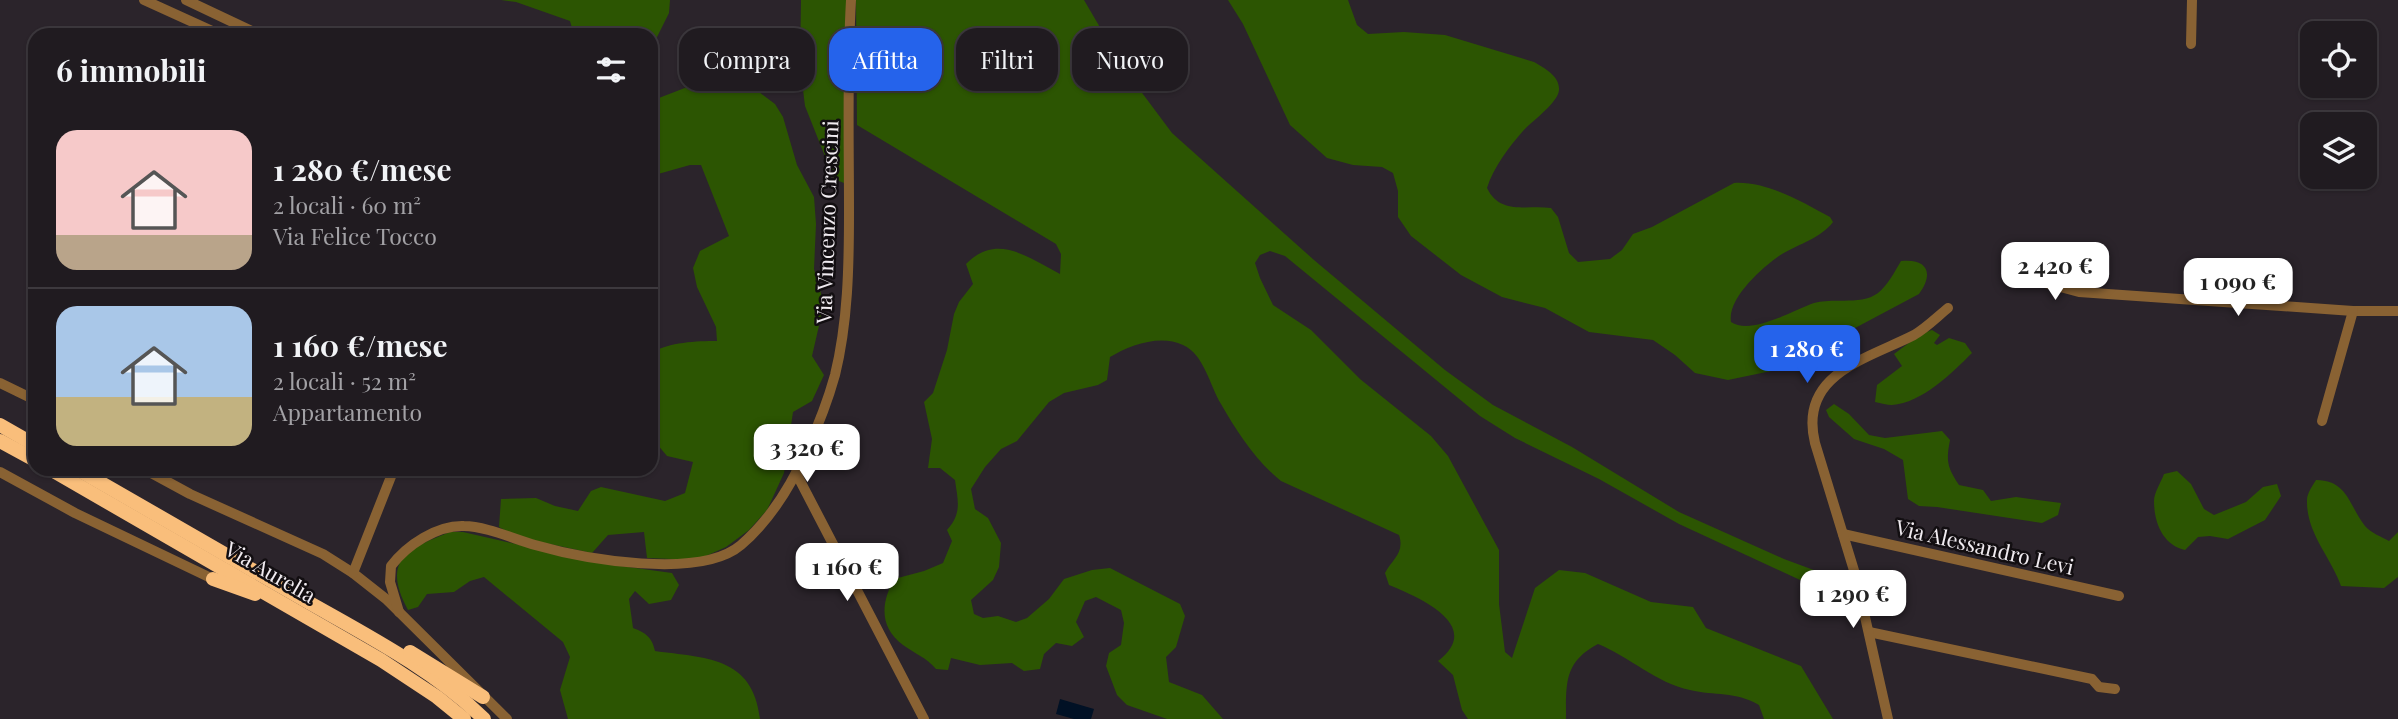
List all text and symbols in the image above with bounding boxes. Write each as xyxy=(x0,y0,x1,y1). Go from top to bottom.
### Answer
map controls xyxy=(2300,21,2377,189)
button: locate xyxy=(2300,21,2377,98)
chip: Compra xyxy=(679,28,815,91)
chip: Affitta xyxy=(829,28,942,91)
chip: Filtri xyxy=(956,28,1058,91)
chip: Nuovo xyxy=(1072,28,1188,91)
text: 6 immobili xyxy=(56,50,206,90)
icon: filters xyxy=(592,51,630,89)
button: layers xyxy=(2300,112,2377,189)
street label: Via Vincenzo Crescini xyxy=(808,120,844,325)
text: 1 280 €/mese xyxy=(273,149,452,189)
icon: home xyxy=(112,158,196,242)
text: 2 locali · 60 m² xyxy=(273,189,421,220)
text: Via Felice Tocco xyxy=(273,220,437,251)
pin: 2 420 € xyxy=(1990,243,2120,302)
text: 2 420 € xyxy=(2017,249,2093,280)
pin: 1 090 € xyxy=(2173,258,2303,318)
text: 1 090 € xyxy=(2200,265,2276,296)
text: 1 160 €/mese xyxy=(273,325,448,365)
pin: 1 280 € xyxy=(1742,326,1872,385)
text: 1 280 € xyxy=(1770,332,1844,363)
icon: home xyxy=(112,334,196,418)
text: 2 locali · 52 m² xyxy=(273,365,416,396)
text: Appartamento xyxy=(273,396,422,427)
pin: 3 320 € xyxy=(742,424,872,484)
text: 3 320 € xyxy=(770,431,844,462)
street label: Via Alessandro Levi xyxy=(1892,512,2077,580)
street label: Via Aurelia xyxy=(220,533,322,609)
pin: 1 160 € xyxy=(782,544,912,603)
text: 1 160 € xyxy=(812,550,882,581)
pin: 1 290 € xyxy=(1788,570,1918,630)
text: 1 290 € xyxy=(1816,577,1890,608)

